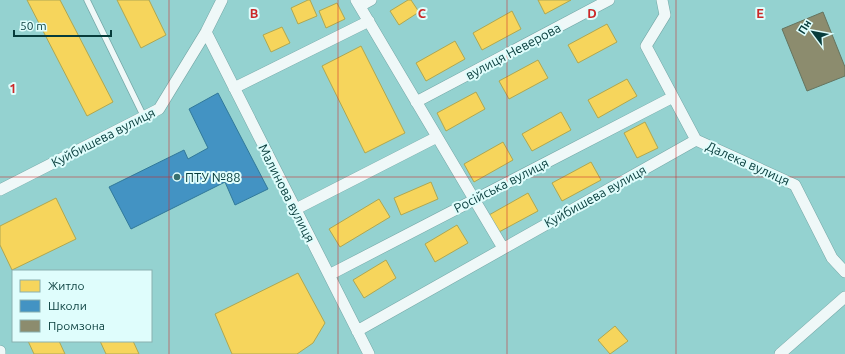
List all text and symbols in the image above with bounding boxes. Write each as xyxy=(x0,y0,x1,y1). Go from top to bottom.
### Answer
text: B xyxy=(250,6,259,20)
text: C xyxy=(418,6,427,20)
text: D xyxy=(587,6,597,20)
text: E xyxy=(756,6,764,20)
scale bar xyxy=(14,12,111,38)
north arrow xyxy=(793,12,833,52)
text: Пн xyxy=(796,17,813,36)
text: 50 m xyxy=(20,19,47,32)
street label: вулиця Неверова xyxy=(463,20,563,82)
text: 1 xyxy=(9,81,17,95)
street label: Куйбишева вулиця xyxy=(49,105,157,169)
street label: Далека вулиця xyxy=(704,138,792,188)
street label: Малинова вулиця xyxy=(256,142,318,244)
street label: Російська вулиця xyxy=(451,155,551,215)
street label: Куйбишева вулиця xyxy=(542,162,648,230)
place label: ПТУ №88 xyxy=(185,170,241,184)
marker: ПТУ №88 xyxy=(172,172,182,182)
legend xyxy=(12,270,152,342)
text: Житло xyxy=(48,279,85,292)
text: Школи xyxy=(48,299,87,312)
text: Промзона xyxy=(48,319,105,332)

